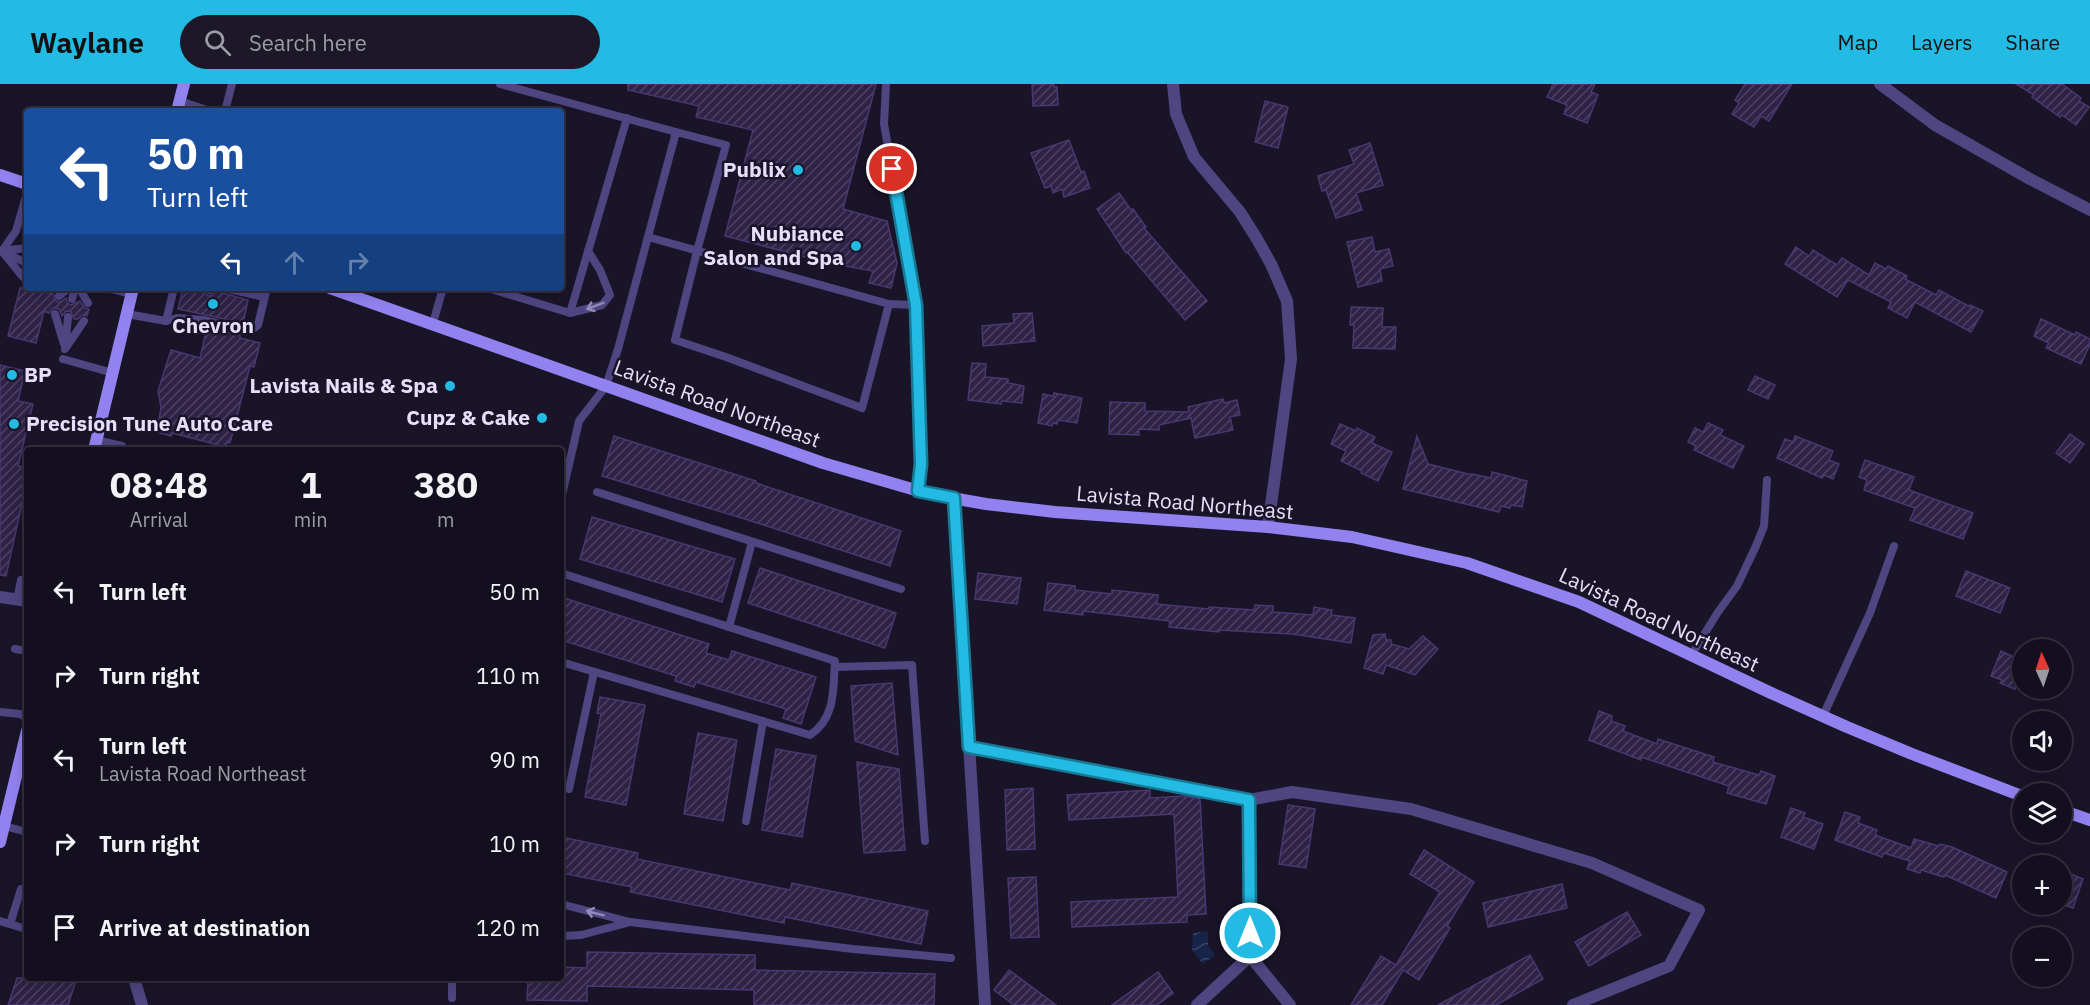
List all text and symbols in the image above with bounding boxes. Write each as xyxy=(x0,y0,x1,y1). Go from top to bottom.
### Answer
search box xyxy=(180,15,600,69)
text: Waylane xyxy=(30,24,144,61)
icon: search xyxy=(201,26,234,59)
text: Search here xyxy=(249,28,367,57)
text: Map xyxy=(1838,28,1878,56)
text: Layers xyxy=(1911,28,1973,56)
text: Share xyxy=(2006,28,2060,56)
text: 50 m xyxy=(147,126,245,181)
icon: left xyxy=(48,132,126,210)
pin xyxy=(866,143,917,194)
icon: arrive xyxy=(875,152,908,185)
place label: Publix xyxy=(723,155,786,183)
marker: Publix xyxy=(791,163,805,177)
text: Turn left xyxy=(147,179,248,214)
place label: Nubiance Salon and Spa xyxy=(703,219,844,271)
marker: Nubiance Salon and Spa xyxy=(849,239,863,253)
icon: left xyxy=(215,246,248,279)
icon: ahead xyxy=(278,246,311,279)
icon: right xyxy=(341,246,374,279)
marker: Chevron xyxy=(206,297,220,311)
one-way arrow xyxy=(587,301,605,312)
place label: Chevron xyxy=(172,311,254,339)
street label: Lavista Road Northeast xyxy=(610,353,824,453)
place label: BP xyxy=(24,360,52,388)
marker: BP xyxy=(5,368,19,382)
place label: Lavista Nails & Spa xyxy=(249,371,438,399)
marker: Lavista Nails & Spa xyxy=(443,379,457,393)
place label: Cupz & Cake xyxy=(406,403,530,431)
place label: Precision Tune Auto Care xyxy=(26,409,273,437)
marker: Cupz & Cake xyxy=(535,411,549,425)
marker: Precision Tune Auto Care xyxy=(7,417,21,431)
text: 08:48 xyxy=(110,461,208,508)
text: 1 xyxy=(300,461,322,508)
text: 380 xyxy=(413,461,478,508)
street label: Lavista Road Northeast xyxy=(1075,479,1295,525)
text: Arrival xyxy=(130,506,188,533)
text: min xyxy=(294,506,328,533)
text: m xyxy=(437,506,455,533)
street label: Lavista Road Northeast xyxy=(1555,560,1764,678)
icon: left xyxy=(48,575,81,608)
text: Turn left xyxy=(99,577,187,606)
text: 50 m xyxy=(489,577,540,606)
north arrow xyxy=(2012,639,2072,699)
map controls xyxy=(2012,639,2072,987)
icon: right xyxy=(48,659,81,692)
text: Turn right xyxy=(99,661,200,690)
text: 110 m xyxy=(476,661,540,690)
button: sound xyxy=(2012,711,2072,771)
text: Turn left xyxy=(99,731,187,760)
icon: left xyxy=(48,743,81,776)
text: 90 m xyxy=(489,745,540,774)
text: Lavista Road Northeast xyxy=(99,760,307,787)
button: layers xyxy=(2012,783,2072,843)
icon: right xyxy=(48,827,81,860)
text: Turn right xyxy=(99,829,200,858)
text: 10 m xyxy=(489,829,540,858)
button: + xyxy=(2012,855,2072,915)
position arrow xyxy=(1218,901,1282,965)
one-way arrow xyxy=(586,907,605,918)
icon: arrive xyxy=(48,911,81,944)
text: Arrive at destination xyxy=(99,913,310,942)
text: 120 m xyxy=(476,913,540,942)
button: − xyxy=(2012,927,2072,987)

